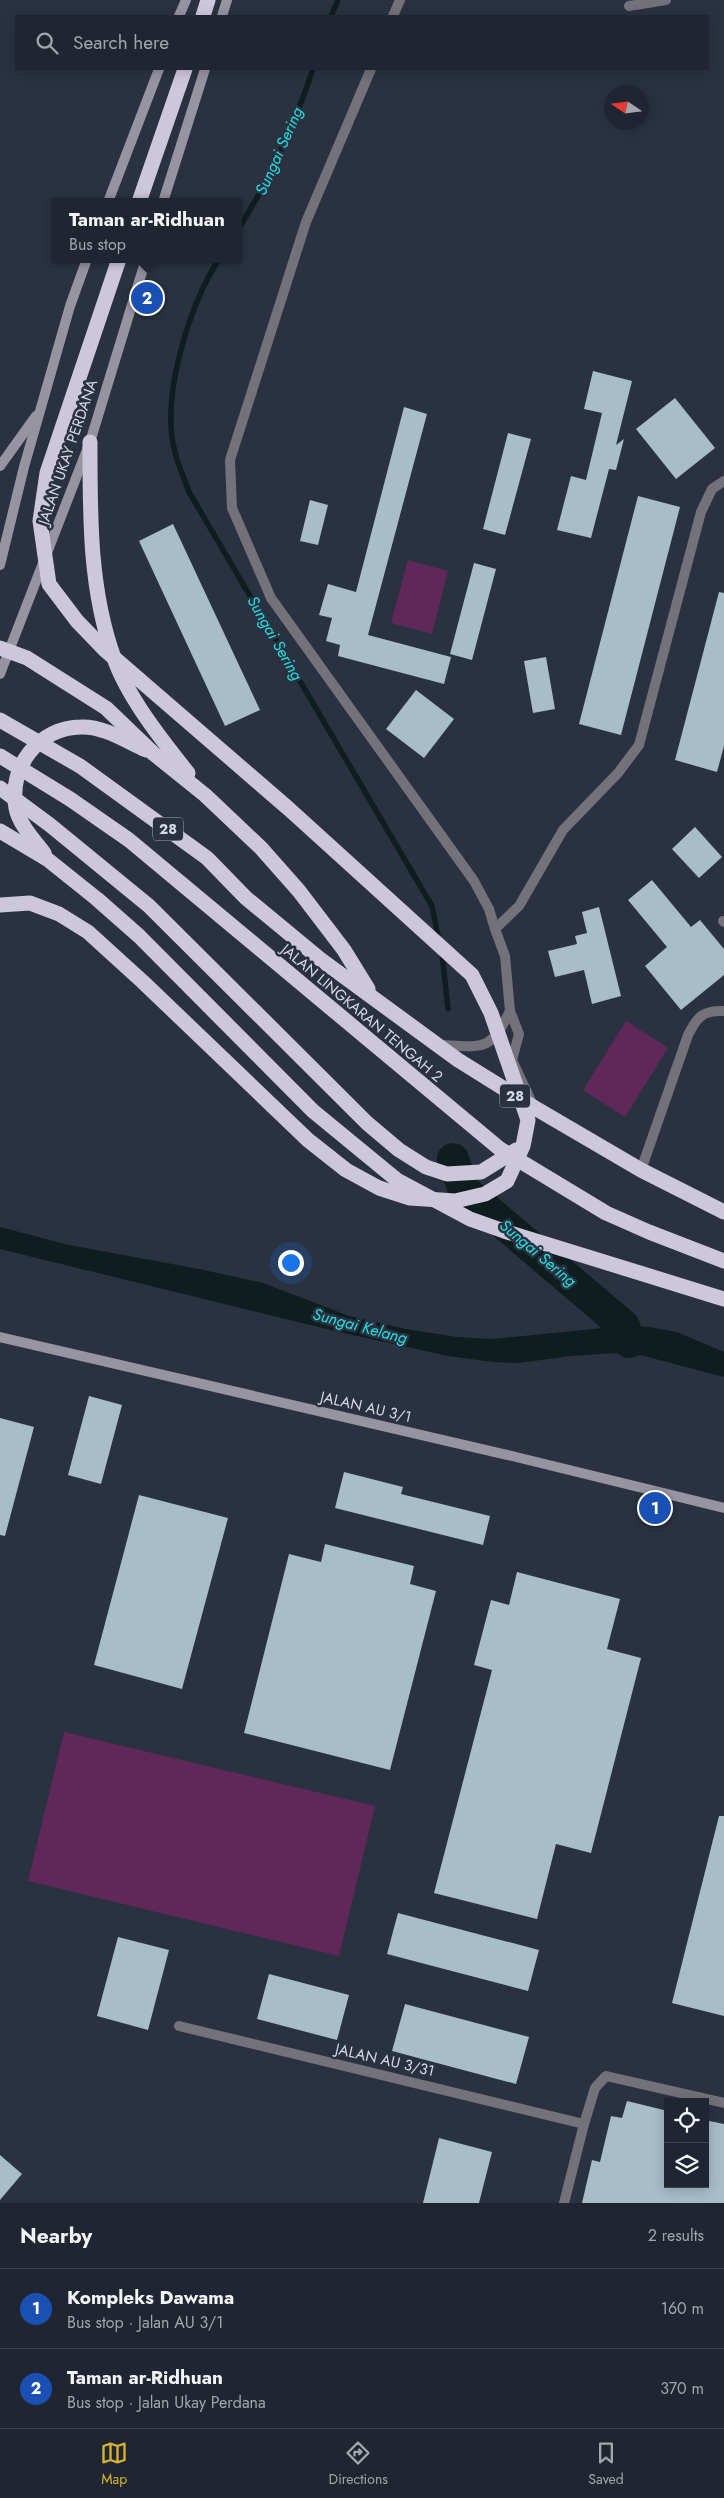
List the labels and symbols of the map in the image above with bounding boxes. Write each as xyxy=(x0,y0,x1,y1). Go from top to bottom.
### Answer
north arrow xyxy=(604,85,649,130)
water label: Sungai Sering xyxy=(249,103,309,199)
pin: 2 xyxy=(131,279,163,317)
street label: JALAN UKAY PERDANA xyxy=(32,376,103,530)
water label: Sungai Sering xyxy=(241,591,309,685)
road number: 28 xyxy=(153,818,183,841)
street label: JALAN LINGKARAN TENGAH 2 xyxy=(275,937,448,1087)
road number: 28 xyxy=(500,1084,530,1108)
water label: Sungai Sering xyxy=(495,1214,582,1292)
your location xyxy=(278,1250,304,1276)
water label: Sungai Kelang xyxy=(310,1302,410,1350)
street label: JALAN AU 3/1 xyxy=(316,1385,414,1428)
pin: 1 xyxy=(639,1489,671,1527)
street label: JALAN AU 3/31 xyxy=(331,2037,437,2082)

